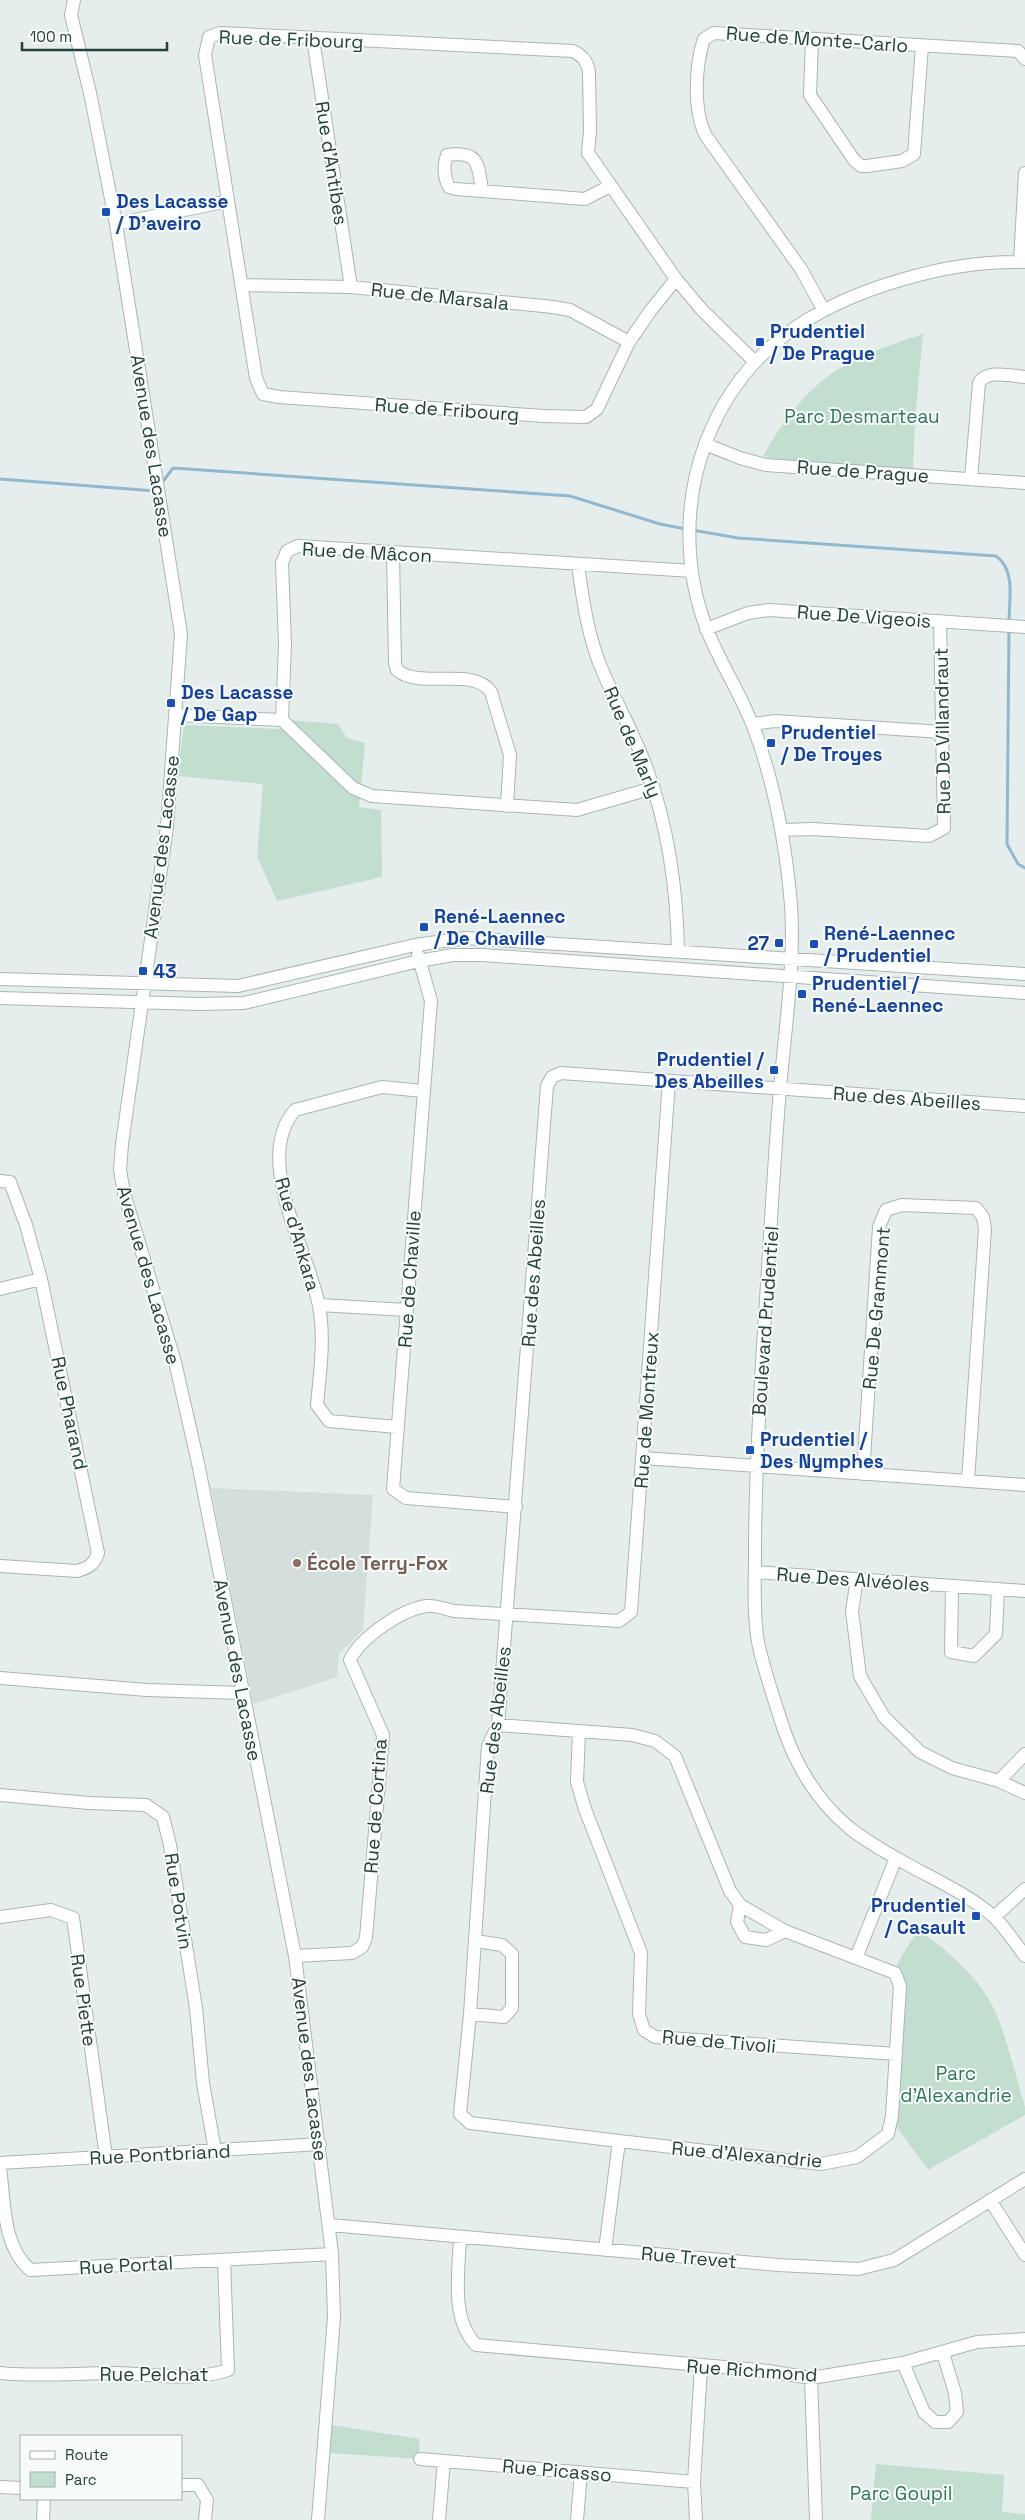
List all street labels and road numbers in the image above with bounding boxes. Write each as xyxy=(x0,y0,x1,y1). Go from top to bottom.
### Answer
street label: Rue de Monte-Carlo xyxy=(725,21,909,58)
street label: Rue de Fribourg xyxy=(218,24,364,55)
street label: Rue d'Antibes xyxy=(309,99,354,227)
street label: Rue de Marsala xyxy=(370,277,510,316)
street label: Avenue des Lacasse xyxy=(125,353,178,539)
street label: Rue de Fribourg xyxy=(374,392,520,427)
street label: Rue de Prague xyxy=(796,454,930,489)
street label: Rue de Mâcon xyxy=(301,537,433,568)
street label: Rue De Vigeois xyxy=(796,599,932,634)
street label: Rue De Villandraut xyxy=(929,647,956,815)
street label: Rue de Marly xyxy=(598,683,667,802)
street label: Avenue des Lacasse xyxy=(138,754,185,940)
street label: Rue des Abeilles xyxy=(832,1081,982,1116)
street label: Rue d'Ankara xyxy=(269,1174,326,1294)
street label: Avenue des Lacasse xyxy=(111,1183,186,1367)
street label: Rue des Abeilles xyxy=(516,1198,551,1348)
street label: Rue de Chaville xyxy=(392,1209,427,1349)
street label: Boulevard Prudentiel xyxy=(746,1225,785,1417)
street label: Rue De Grammont xyxy=(857,1226,896,1390)
street label: Rue de Montreux xyxy=(629,1331,664,1489)
street label: Rue Pharand xyxy=(45,1354,94,1472)
street label: Rue Des Alvéoles xyxy=(775,1562,930,1597)
street label: Avenue des Lacasse xyxy=(208,1577,267,1763)
street label: Rue des Abeilles xyxy=(474,1645,517,1795)
street label: Rue de Cortina xyxy=(358,1738,393,1874)
street label: Rue Potvin xyxy=(159,1851,198,1951)
street label: Rue Piette xyxy=(65,1952,102,2048)
street label: Avenue des Lacasse xyxy=(286,1976,333,2162)
street label: Rue de Tivoli xyxy=(661,2024,777,2059)
street label: Rue d'Alexandrie xyxy=(671,2135,823,2174)
street label: Rue Pontbriand xyxy=(89,2138,231,2171)
street label: Rue Trevet xyxy=(640,2241,738,2274)
street label: Rue Portal xyxy=(78,2251,174,2280)
street label: Rue Richmond xyxy=(686,2353,818,2388)
street label: Rue Pelchat xyxy=(100,2362,208,2387)
street label: Rue Picasso xyxy=(501,2453,613,2488)

